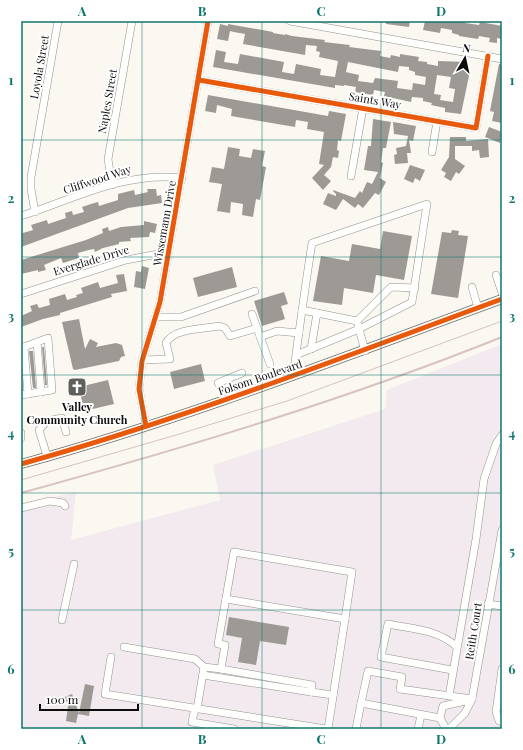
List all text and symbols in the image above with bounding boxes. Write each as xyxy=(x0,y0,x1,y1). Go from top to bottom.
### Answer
text: A xyxy=(77,2,87,19)
text: B xyxy=(198,2,207,19)
text: C xyxy=(316,2,326,19)
text: D xyxy=(436,2,446,19)
street label: Loyola Street xyxy=(26,34,52,100)
north arrow xyxy=(445,38,485,78)
text: N xyxy=(462,40,472,56)
street label: Naples Street xyxy=(94,67,120,134)
text: 1 xyxy=(9,71,14,88)
text: 1 xyxy=(510,71,515,88)
street label: Saints Way xyxy=(348,88,403,112)
street label: Cliffwood Way xyxy=(61,161,133,197)
street label: Wissemann Drive xyxy=(149,179,179,268)
text: 2 xyxy=(8,189,15,206)
text: 2 xyxy=(509,189,516,206)
street label: Everglade Drive xyxy=(51,241,131,279)
text: 3 xyxy=(8,307,14,324)
text: 3 xyxy=(509,307,515,324)
street label: Folsom Boulevard xyxy=(216,355,305,398)
church icon: Valley Community Church xyxy=(66,376,88,398)
place label: Valley Community Church xyxy=(27,399,128,427)
text: 4 xyxy=(8,424,15,441)
text: 4 xyxy=(509,424,516,441)
text: 5 xyxy=(8,542,14,559)
text: 5 xyxy=(509,542,515,559)
street label: Reith Court xyxy=(461,601,485,661)
text: 6 xyxy=(7,660,15,677)
text: 6 xyxy=(508,660,516,677)
scale bar xyxy=(40,686,138,712)
text: 100 m xyxy=(46,691,79,707)
text: A xyxy=(77,730,87,747)
text: B xyxy=(198,730,207,747)
text: C xyxy=(316,730,326,747)
text: D xyxy=(436,730,446,747)

